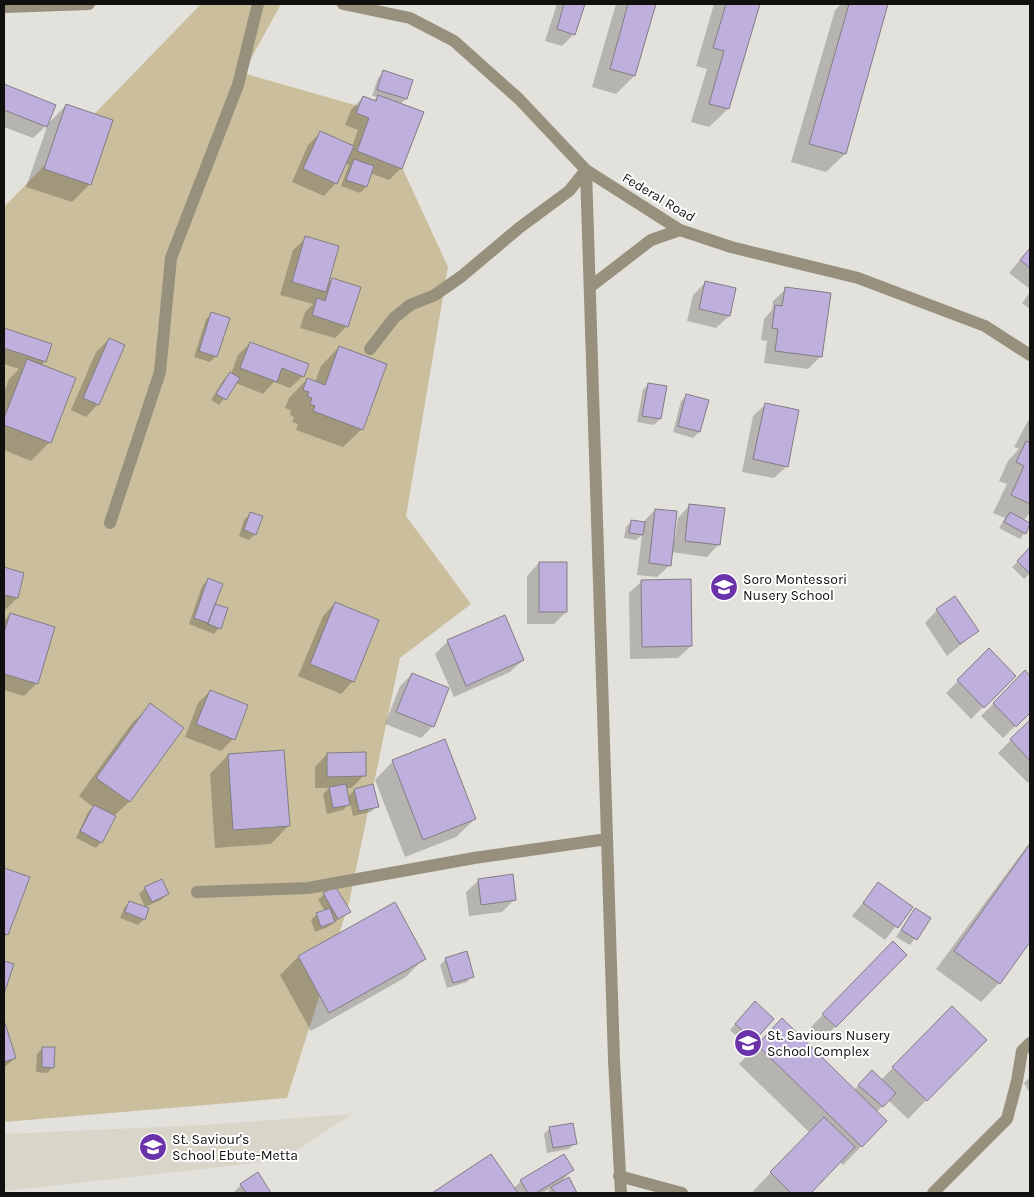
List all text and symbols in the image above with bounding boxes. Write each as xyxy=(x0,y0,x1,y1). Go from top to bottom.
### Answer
street label: Federal Road xyxy=(619,169,698,226)
place label: Soro Montessori Nusery School xyxy=(743,571,847,604)
school or university icon: Soro Montessori Nusery School xyxy=(709,572,739,602)
place label: St. Saviours Nusery School Complex xyxy=(767,1027,890,1060)
school or university icon: St. Saviours Nusery School Complex xyxy=(733,1028,763,1058)
place label: St. Saviour's School Ebute-Metta xyxy=(172,1131,298,1164)
school or university icon: St. Saviour's School Ebute-Metta xyxy=(138,1132,168,1162)

